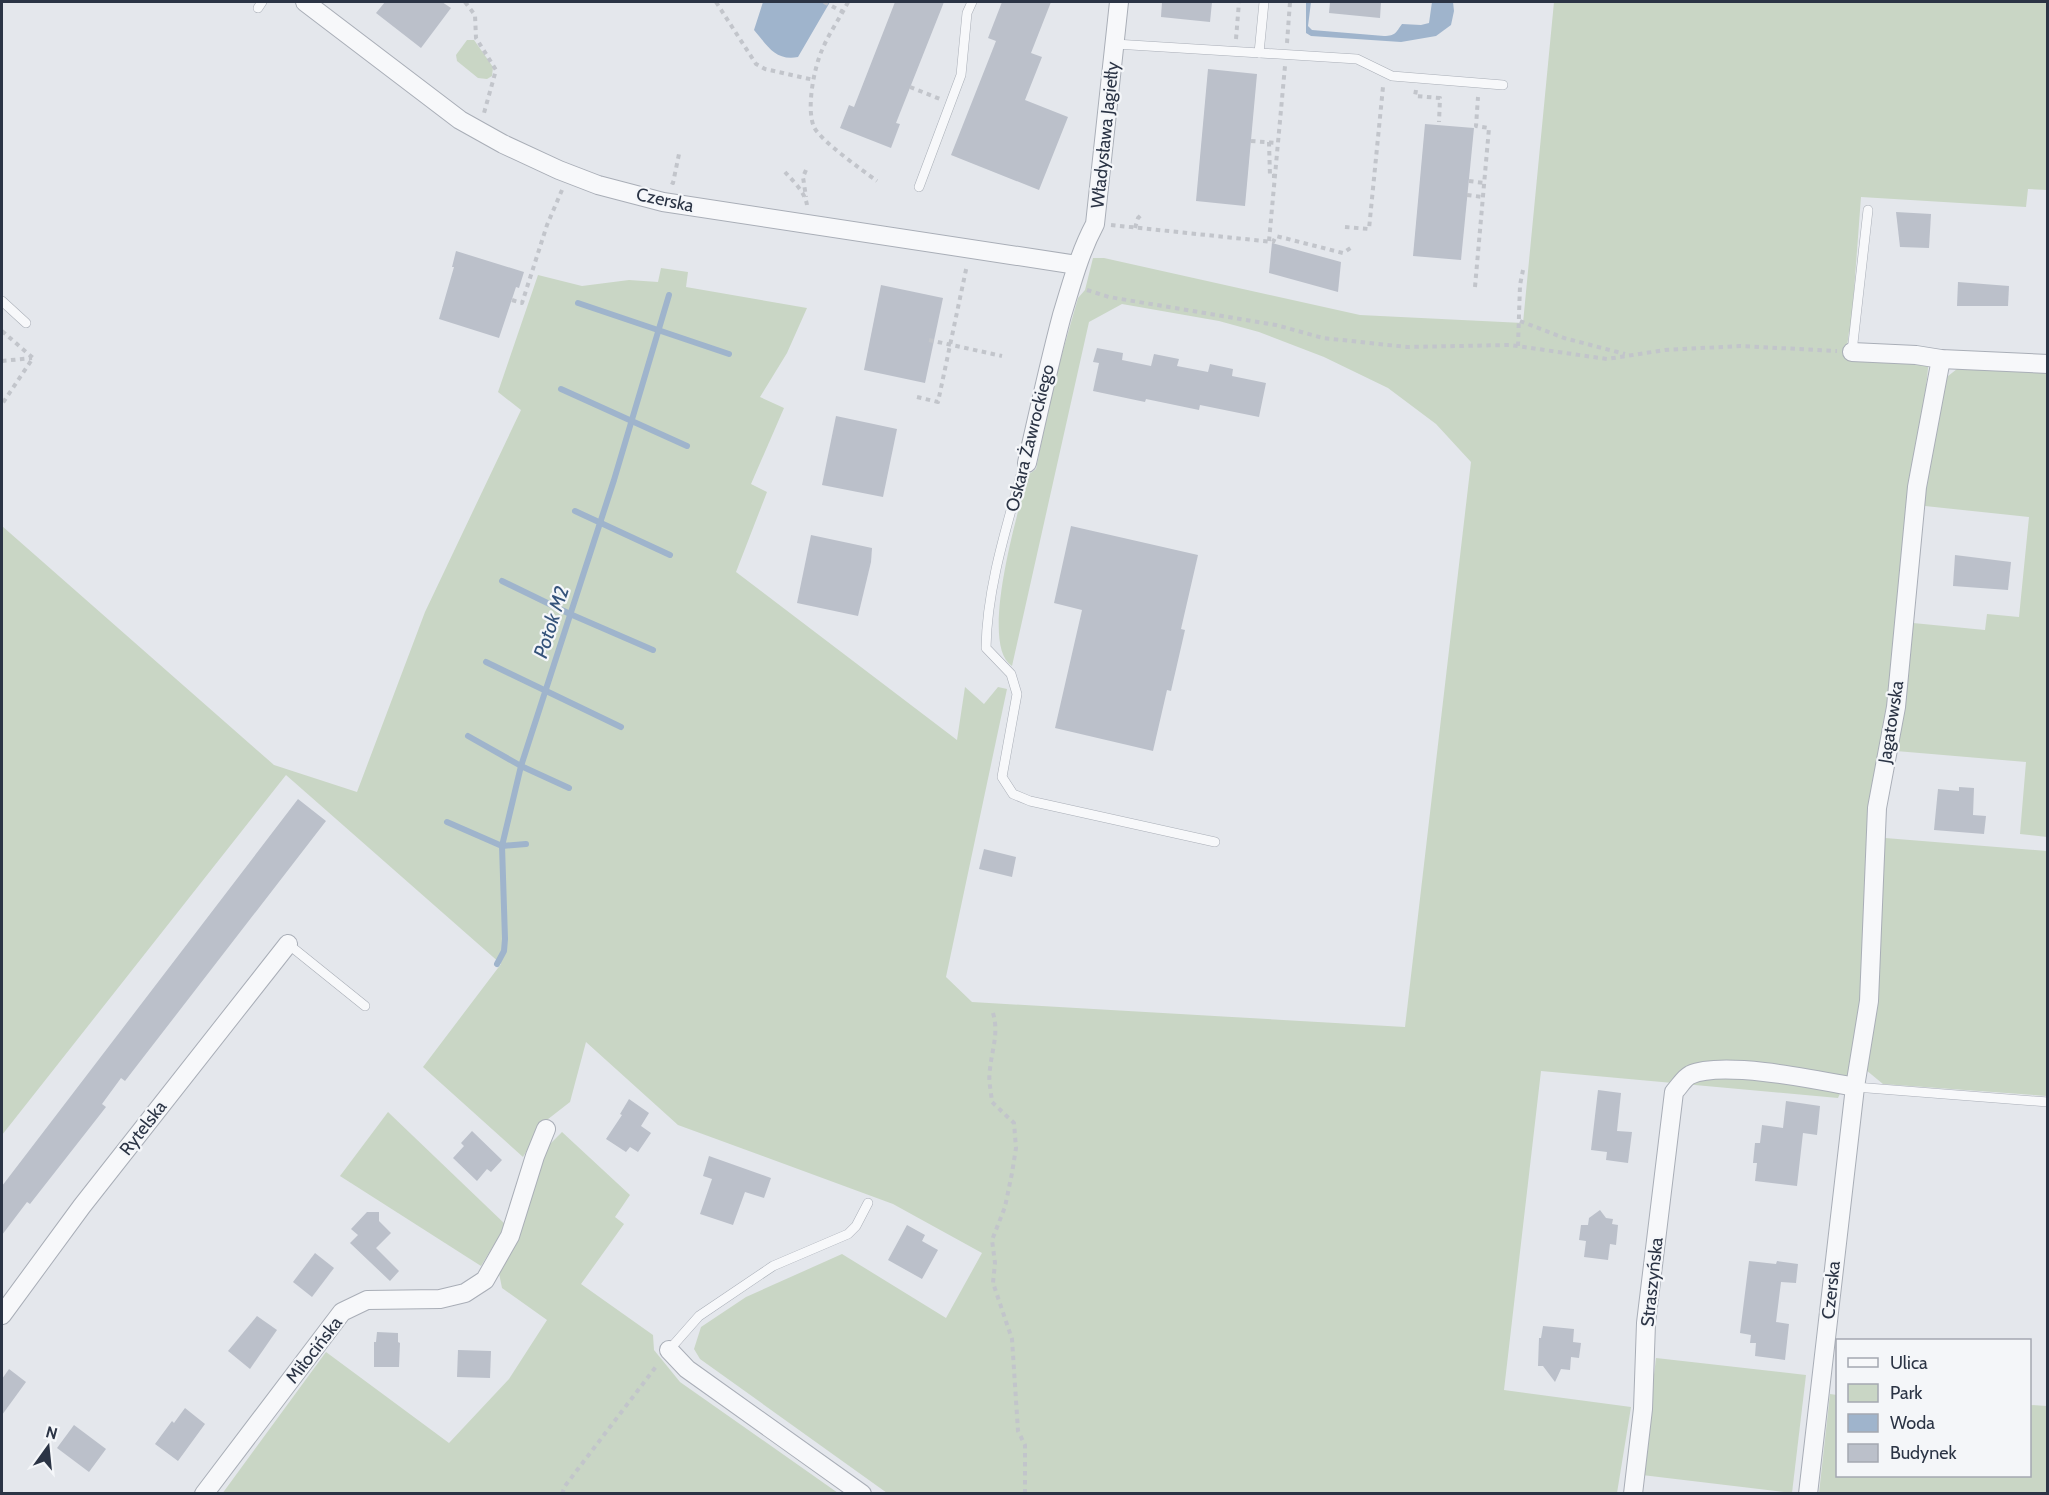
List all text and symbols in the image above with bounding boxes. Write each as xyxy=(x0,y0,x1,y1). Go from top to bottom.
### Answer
street label: Władysława Jagiełły xyxy=(1086,60,1124,210)
street label: Czerska xyxy=(634,183,696,217)
street label: Oskara Żawrockiego xyxy=(1001,362,1059,514)
water label: Potok M2 xyxy=(528,583,574,661)
street label: Jagatowska xyxy=(1873,679,1908,766)
street label: Rytelska xyxy=(115,1096,171,1160)
street label: Straszyńska xyxy=(1636,1236,1668,1328)
street label: Czerska xyxy=(1817,1259,1845,1320)
street label: Miłocińska xyxy=(281,1312,347,1388)
legend xyxy=(1836,1339,2031,1477)
text: Ulica xyxy=(1890,1352,1928,1374)
text: Park xyxy=(1890,1382,1923,1404)
text: Woda xyxy=(1890,1412,1935,1434)
north arrow xyxy=(18,1417,78,1477)
text: N xyxy=(44,1422,60,1444)
text: Budynek xyxy=(1890,1442,1957,1464)

